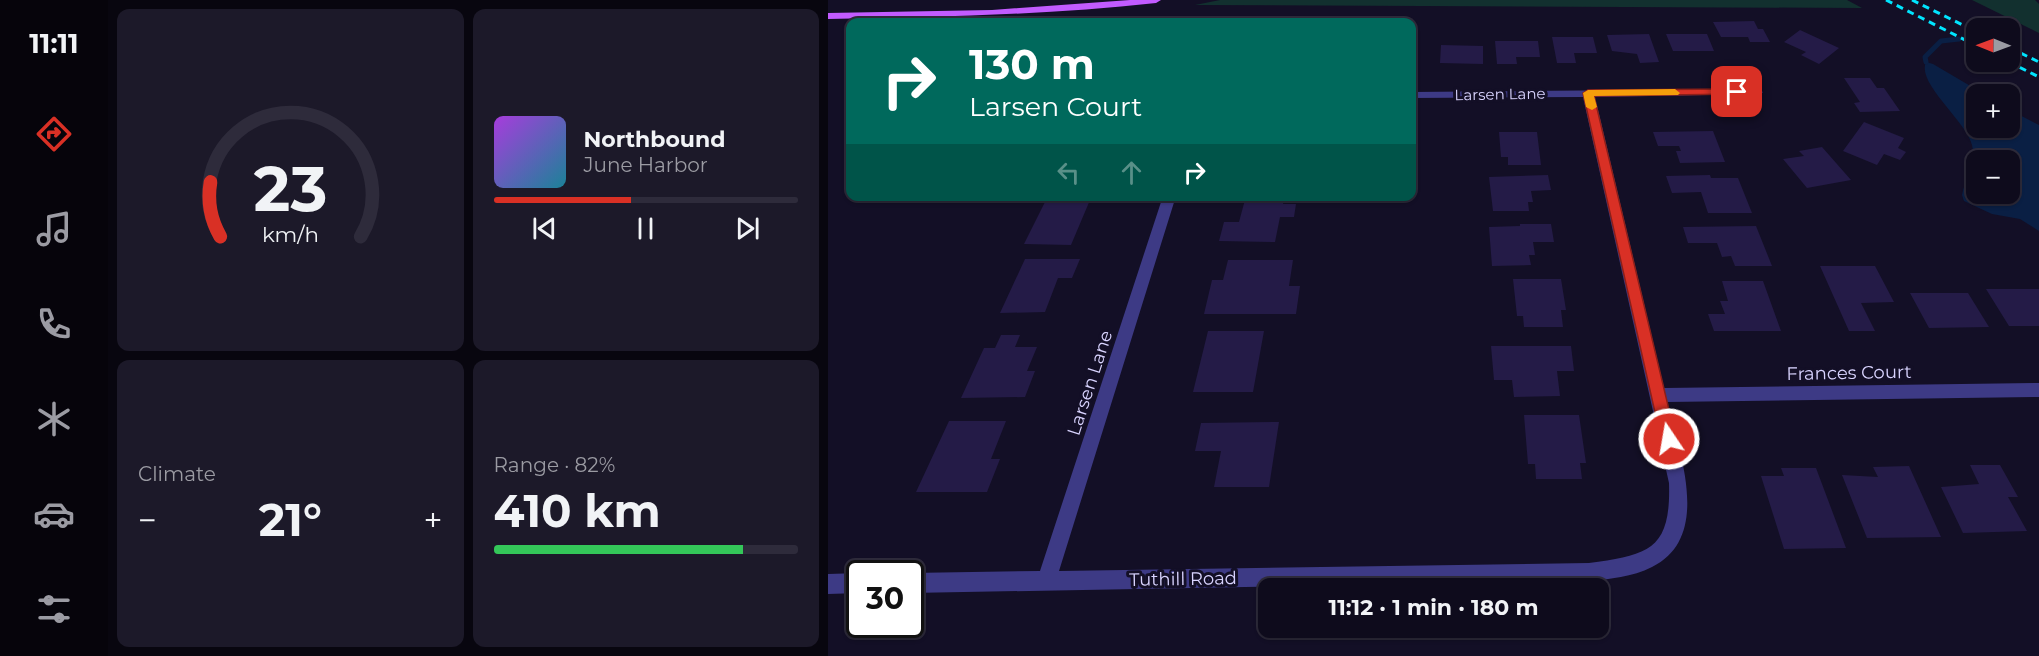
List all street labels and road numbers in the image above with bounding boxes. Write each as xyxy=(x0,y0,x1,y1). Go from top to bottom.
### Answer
street label: Larsen Lane xyxy=(1454,84,1546,104)
street label: Larsen Lane xyxy=(1063,328,1117,438)
street label: Frances Court xyxy=(1786,361,1912,385)
street label: Tuthill Road xyxy=(1129,567,1237,591)

